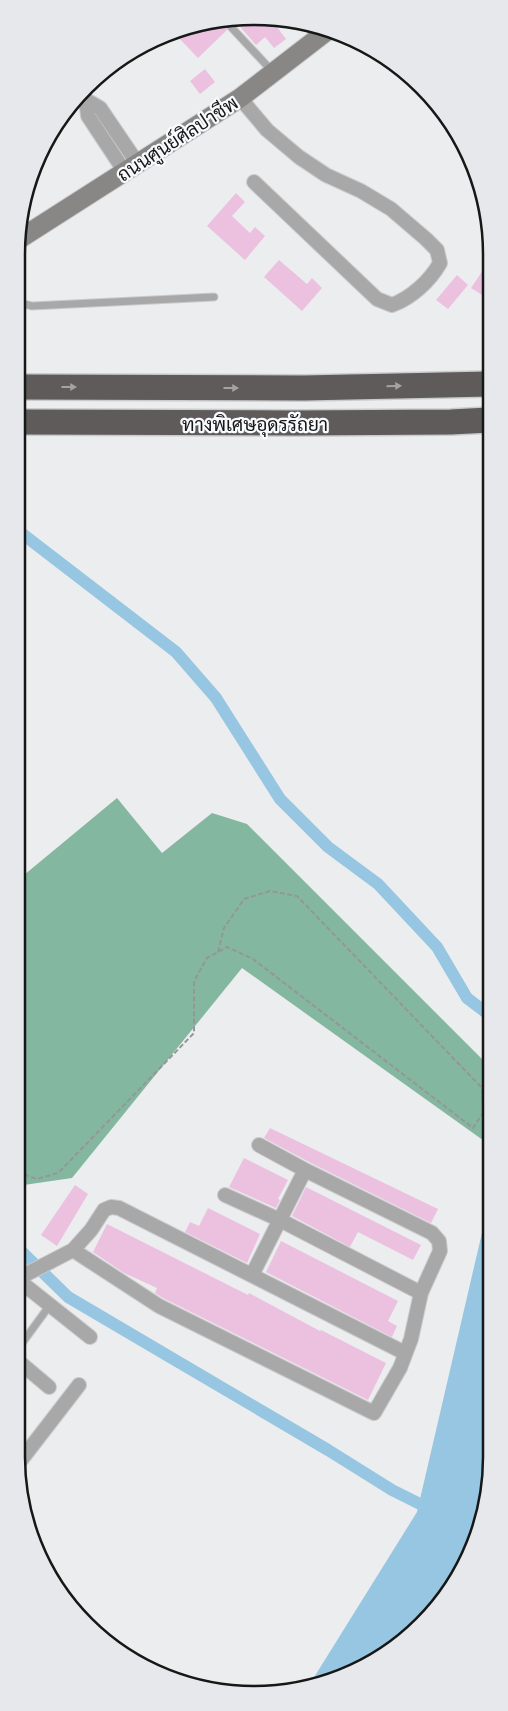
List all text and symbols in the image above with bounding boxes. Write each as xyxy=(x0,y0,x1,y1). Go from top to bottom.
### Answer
street label: ถนนศูนย์ศิลปาชีพ xyxy=(111,88,243,188)
one-way arrow xyxy=(386,382,402,390)
one-way arrow xyxy=(61,383,77,391)
one-way arrow xyxy=(224,384,240,392)
street label: ทางพิเศษอุดรรัถยา xyxy=(182,409,328,438)

